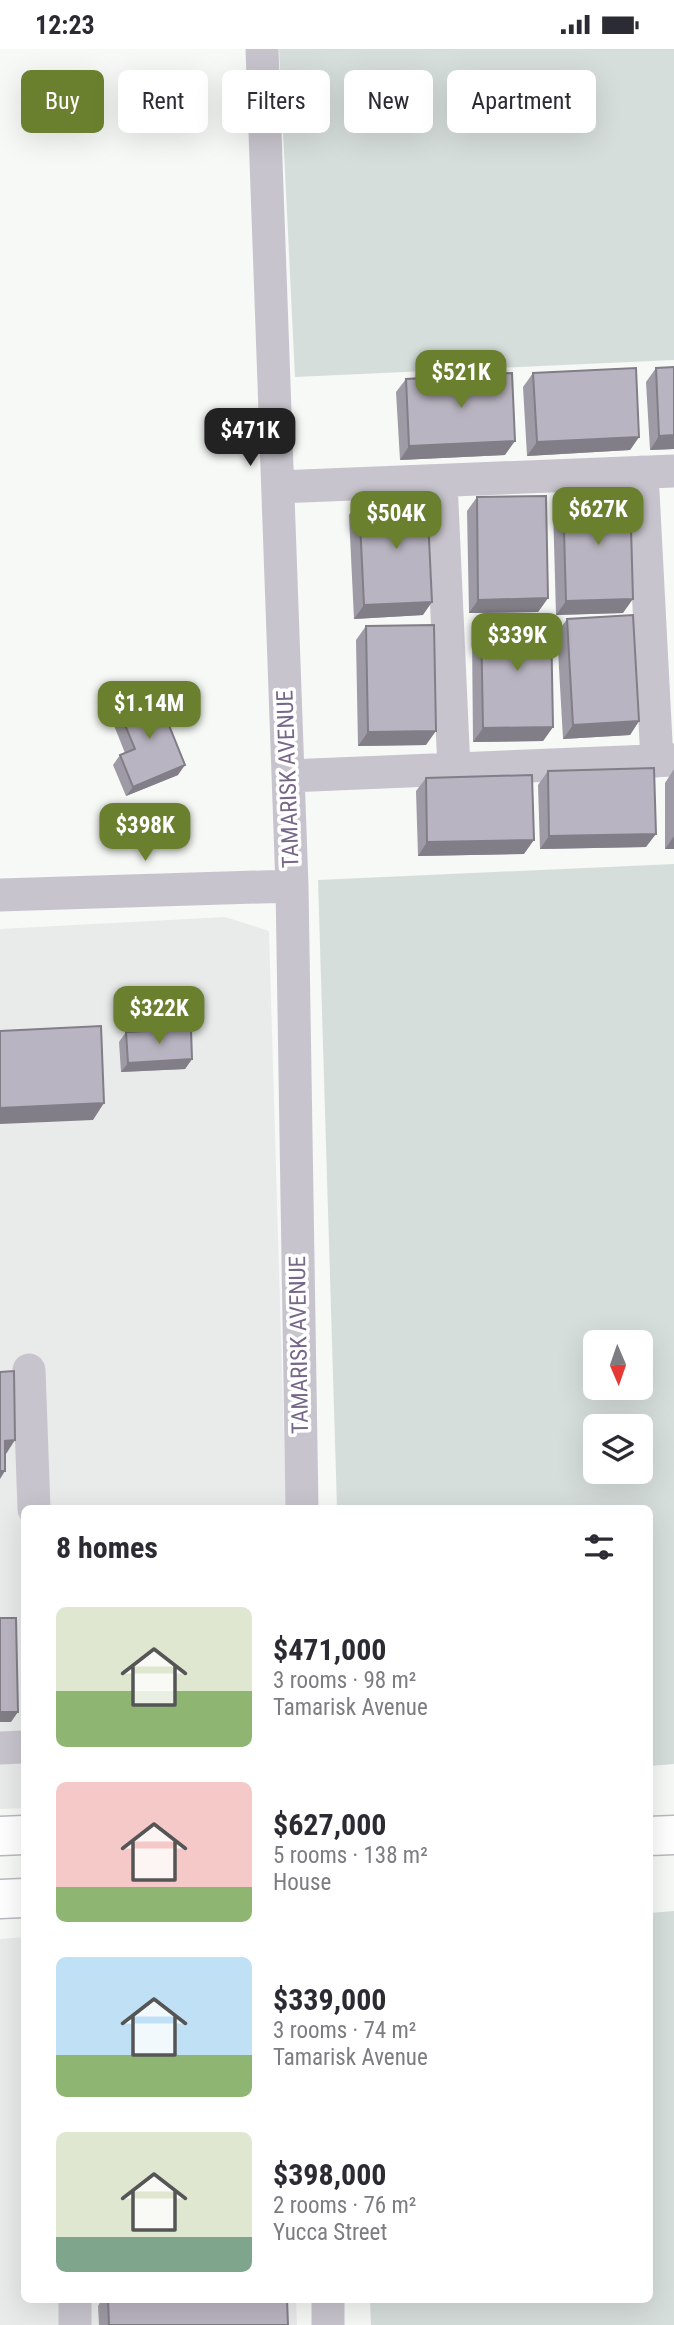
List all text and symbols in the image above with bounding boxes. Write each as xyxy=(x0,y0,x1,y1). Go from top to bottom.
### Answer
text: 12:23 xyxy=(35,10,95,40)
chip: Buy xyxy=(21,70,104,133)
chip: Rent xyxy=(118,70,208,133)
chip: Filters xyxy=(222,70,330,133)
chip: New xyxy=(344,70,433,133)
chip: Apartment xyxy=(447,70,596,133)
pin: $521K xyxy=(412,351,510,410)
text: $521K xyxy=(431,359,491,386)
pin: $471K xyxy=(201,409,299,468)
text: $471K xyxy=(220,417,280,444)
pin: $627K xyxy=(549,487,647,547)
pin: $504K xyxy=(347,491,445,551)
text: $627K xyxy=(568,496,628,523)
text: $504K xyxy=(366,500,426,527)
pin: $339K xyxy=(468,613,566,673)
text: $339K xyxy=(487,622,547,649)
pin: $1.14M xyxy=(92,681,206,741)
text: $1.14M xyxy=(114,690,184,717)
street label: TAMARISK AVENUE xyxy=(271,690,305,868)
pin: $398K xyxy=(96,803,194,863)
text: $398K xyxy=(115,812,175,839)
pin: $322K xyxy=(110,986,208,1046)
text: $322K xyxy=(129,995,189,1022)
street label: TAMARISK AVENUE xyxy=(284,1256,314,1434)
north arrow xyxy=(583,1330,653,1400)
map controls xyxy=(583,1330,653,1484)
button: layers xyxy=(583,1414,653,1484)
icon: filters xyxy=(580,1528,618,1566)
text: 8 homes xyxy=(56,1530,158,1565)
text: $471,000 xyxy=(273,1632,386,1667)
icon: home xyxy=(112,1635,196,1719)
text: 3 rooms · 98 m² xyxy=(273,1667,416,1694)
text: Tamarisk Avenue xyxy=(273,1694,428,1721)
text: $627,000 xyxy=(273,1807,386,1842)
icon: home xyxy=(112,1810,196,1894)
text: 5 rooms · 138 m² xyxy=(273,1842,428,1869)
text: House xyxy=(273,1869,331,1896)
text: $339,000 xyxy=(273,1982,386,2017)
icon: home xyxy=(112,1985,196,2069)
text: 3 rooms · 74 m² xyxy=(273,2017,416,2044)
text: Tamarisk Avenue xyxy=(273,2044,428,2071)
text: $398,000 xyxy=(273,2157,386,2192)
icon: home xyxy=(112,2160,196,2244)
text: 2 rooms · 76 m² xyxy=(273,2192,416,2219)
text: Yucca Street xyxy=(273,2219,387,2246)

